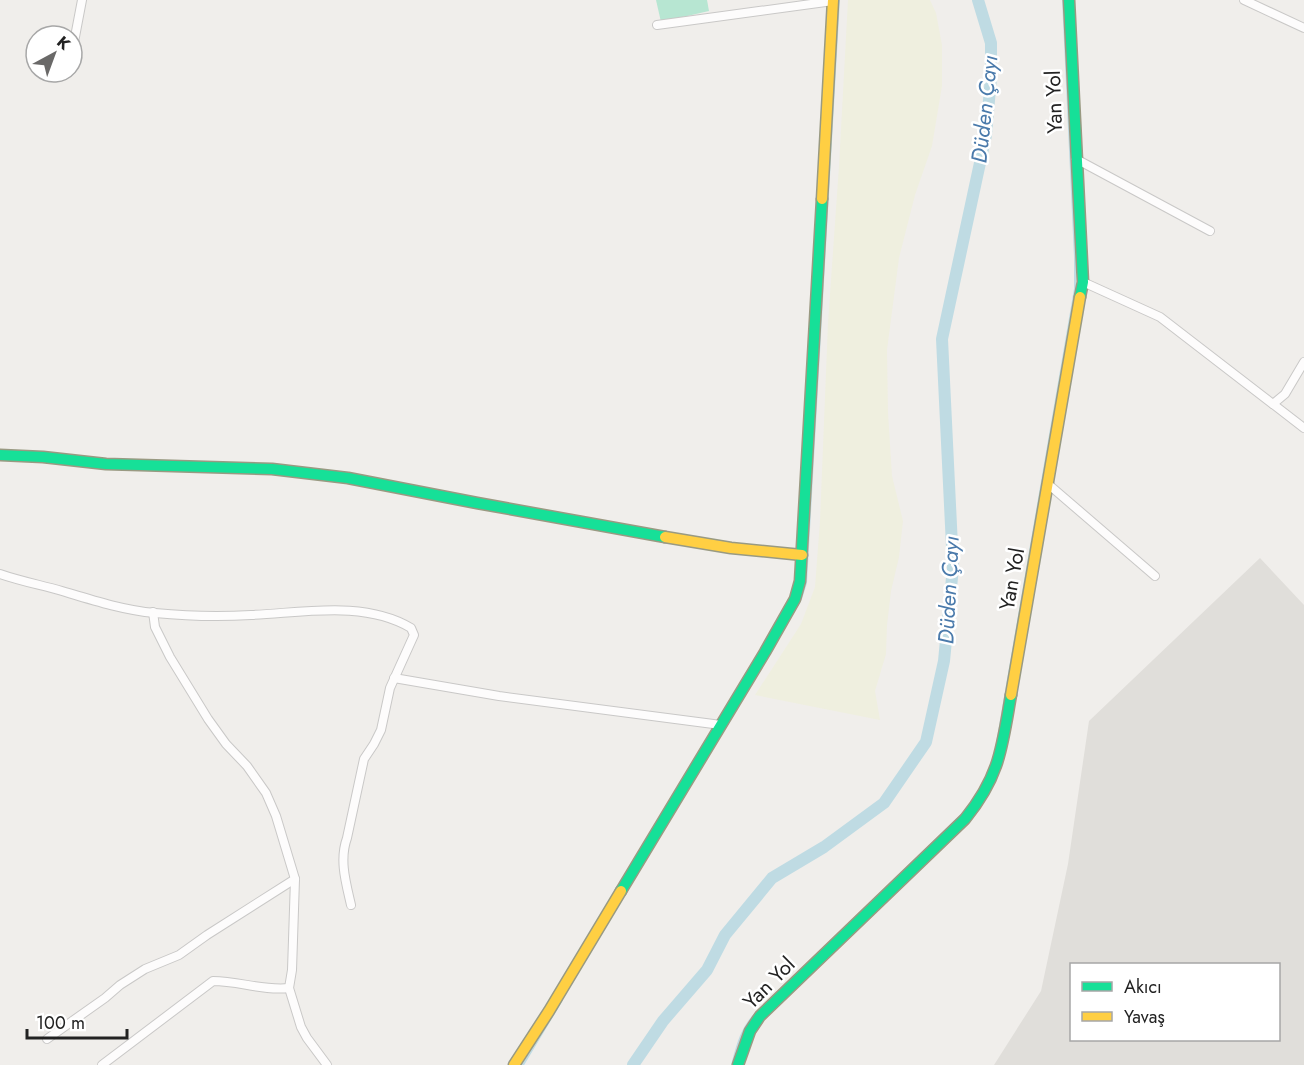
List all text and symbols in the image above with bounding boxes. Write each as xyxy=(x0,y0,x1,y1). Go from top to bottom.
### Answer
north arrow xyxy=(24,24,84,84)
text: K xyxy=(52,31,76,56)
water label: Düden Çayı xyxy=(962,53,1006,165)
street label: Yan Yol xyxy=(1038,70,1070,134)
water label: Düden Çayı xyxy=(929,535,967,645)
street label: Yan Yol xyxy=(992,545,1032,613)
street label: Yan Yol xyxy=(736,950,802,1016)
legend xyxy=(1070,963,1280,1041)
text: Akıcı xyxy=(1124,974,1162,1000)
scale bar xyxy=(27,1002,128,1040)
text: Yavaş xyxy=(1124,1004,1165,1030)
text: 100 m xyxy=(36,1010,85,1036)

